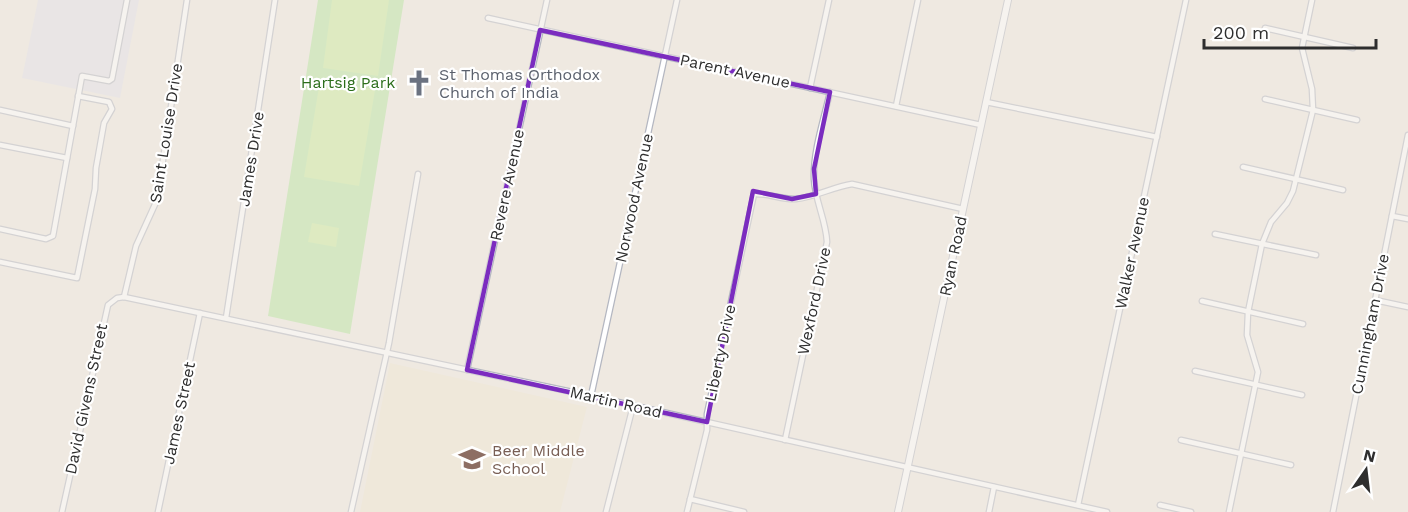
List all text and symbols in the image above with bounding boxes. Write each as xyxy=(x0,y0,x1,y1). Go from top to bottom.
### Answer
scale bar xyxy=(1204,12,1376,50)
text: 200 m xyxy=(1213,22,1269,43)
street label: Parent Avenue xyxy=(678,50,792,92)
street label: Saint Louise Drive xyxy=(146,62,186,204)
place label: St Thomas Orthodox Church of India xyxy=(439,65,600,102)
church icon: St Thomas Orthodox Church of India xyxy=(404,68,434,98)
park label: Hartsig Park xyxy=(301,73,395,92)
street label: James Drive xyxy=(234,110,268,208)
street label: Revere Avenue xyxy=(486,127,528,243)
street label: Norwood Avenue xyxy=(611,132,657,264)
street label: Walker Avenue xyxy=(1111,195,1153,311)
street label: Ryan Road xyxy=(935,214,971,298)
street label: Wexford Drive xyxy=(793,245,835,357)
street label: Cunningham Drive xyxy=(1347,252,1393,396)
street label: Liberty Drive xyxy=(700,303,740,403)
street label: David Givens Street xyxy=(61,322,111,476)
street label: James Street xyxy=(159,360,199,466)
street label: Martin Road xyxy=(568,382,664,422)
north arrow xyxy=(1336,440,1396,500)
place label: Beer Middle School xyxy=(492,441,585,478)
school or university icon: Beer Middle School xyxy=(457,444,487,474)
text: N xyxy=(1361,445,1378,467)

